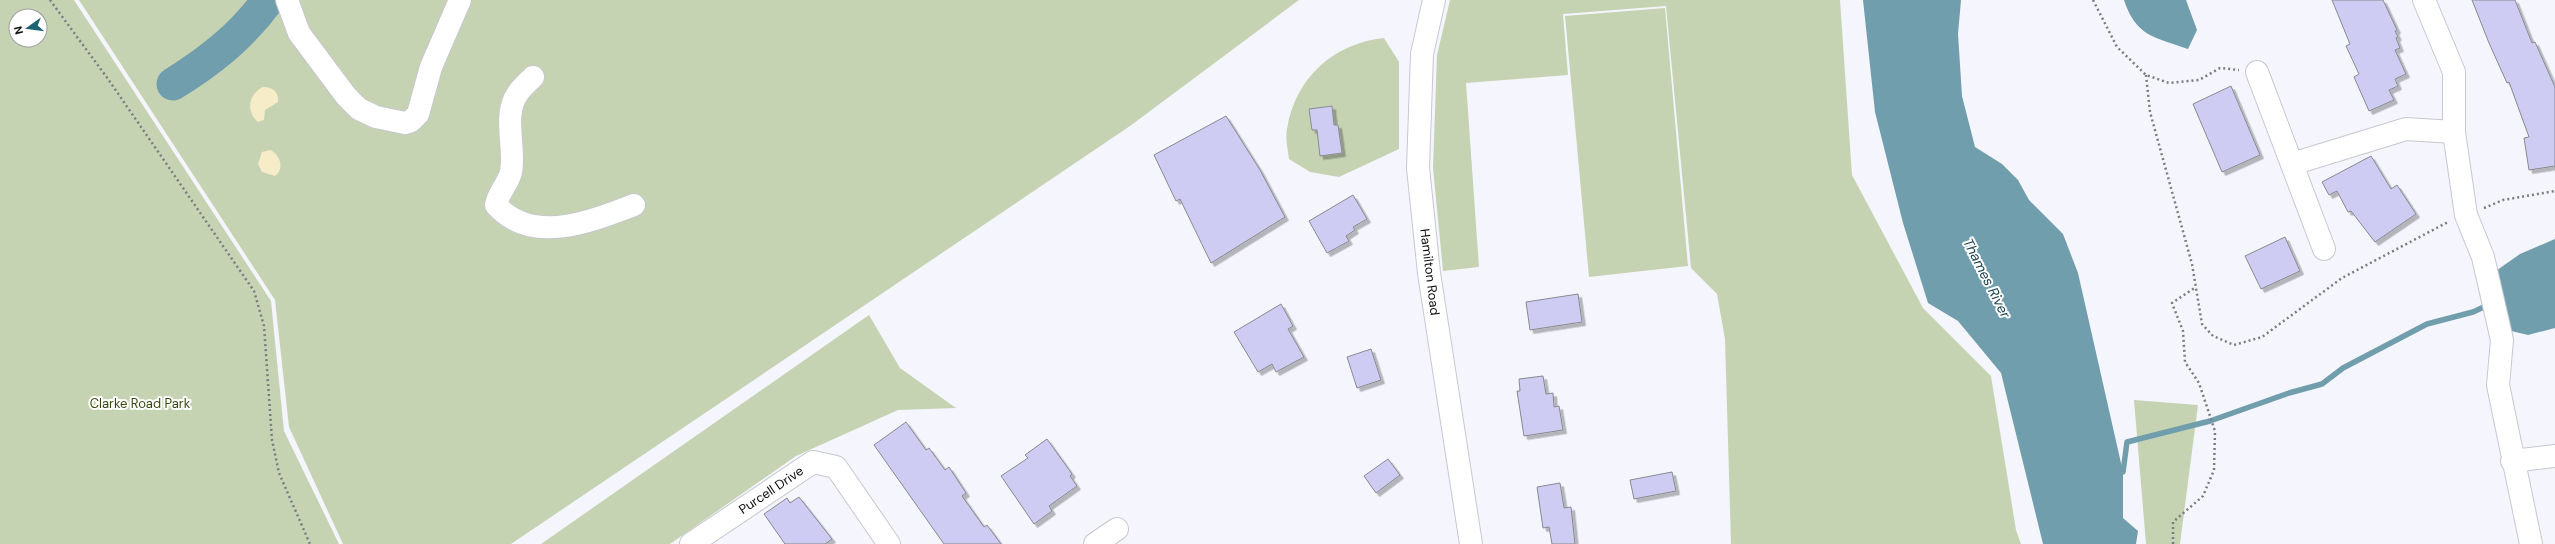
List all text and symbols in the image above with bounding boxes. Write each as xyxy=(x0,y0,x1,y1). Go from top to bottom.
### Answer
north arrow xyxy=(8,8,48,48)
text: N xyxy=(11,25,26,36)
street label: Hamilton Road xyxy=(1416,228,1444,316)
water label: Thames River xyxy=(1959,235,2015,322)
park label: Clarke Road Park xyxy=(90,395,191,412)
street label: Purcell Drive xyxy=(735,462,807,518)

